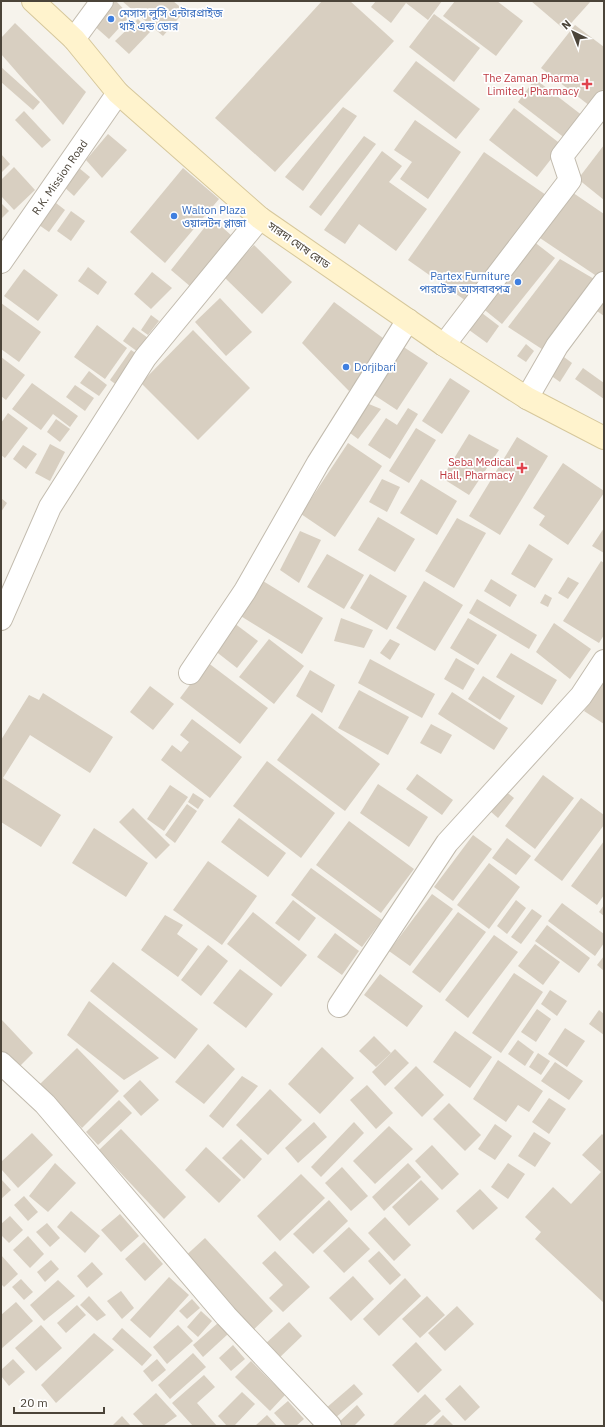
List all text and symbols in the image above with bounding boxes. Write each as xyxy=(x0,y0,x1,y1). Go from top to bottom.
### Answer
place label: মেসাস লুসি এন্টারপ্রাইজ থাই এন্ড ডোর xyxy=(119,6,223,33)
north arrow xyxy=(553,12,593,52)
marker: মেসাস লুসি এন্টারপ্রাইজ থাই এন্ড ডোর xyxy=(106,14,116,24)
text: N xyxy=(558,17,574,33)
place label: The Zaman Pharma Limited, Pharmacy xyxy=(483,71,580,98)
marker: The Zaman Pharma Limited, Pharmacy xyxy=(582,79,592,89)
street label: R.K. Mission Road xyxy=(29,137,90,218)
place label: Walton Plaza ওয়ালটন প্লাজা xyxy=(182,203,247,230)
marker: Walton Plaza ওয়ালটন প্লাজা xyxy=(169,211,179,221)
street label: সারদা ঘোষ রোড xyxy=(264,218,333,272)
place label: Partex Furniture পারটেক্স আসবাবপত্র xyxy=(419,269,511,296)
marker: Partex Furniture পারটেক্স আসবাবপত্র xyxy=(513,277,523,287)
place label: Dorjibari xyxy=(354,360,396,374)
marker: Dorjibari xyxy=(341,362,351,372)
place label: Seba Medical Hall, Pharmacy xyxy=(439,455,515,482)
marker: Seba Medical Hall, Pharmacy xyxy=(517,463,527,473)
scale bar xyxy=(14,1389,104,1415)
text: 20 m xyxy=(20,1395,48,1410)

